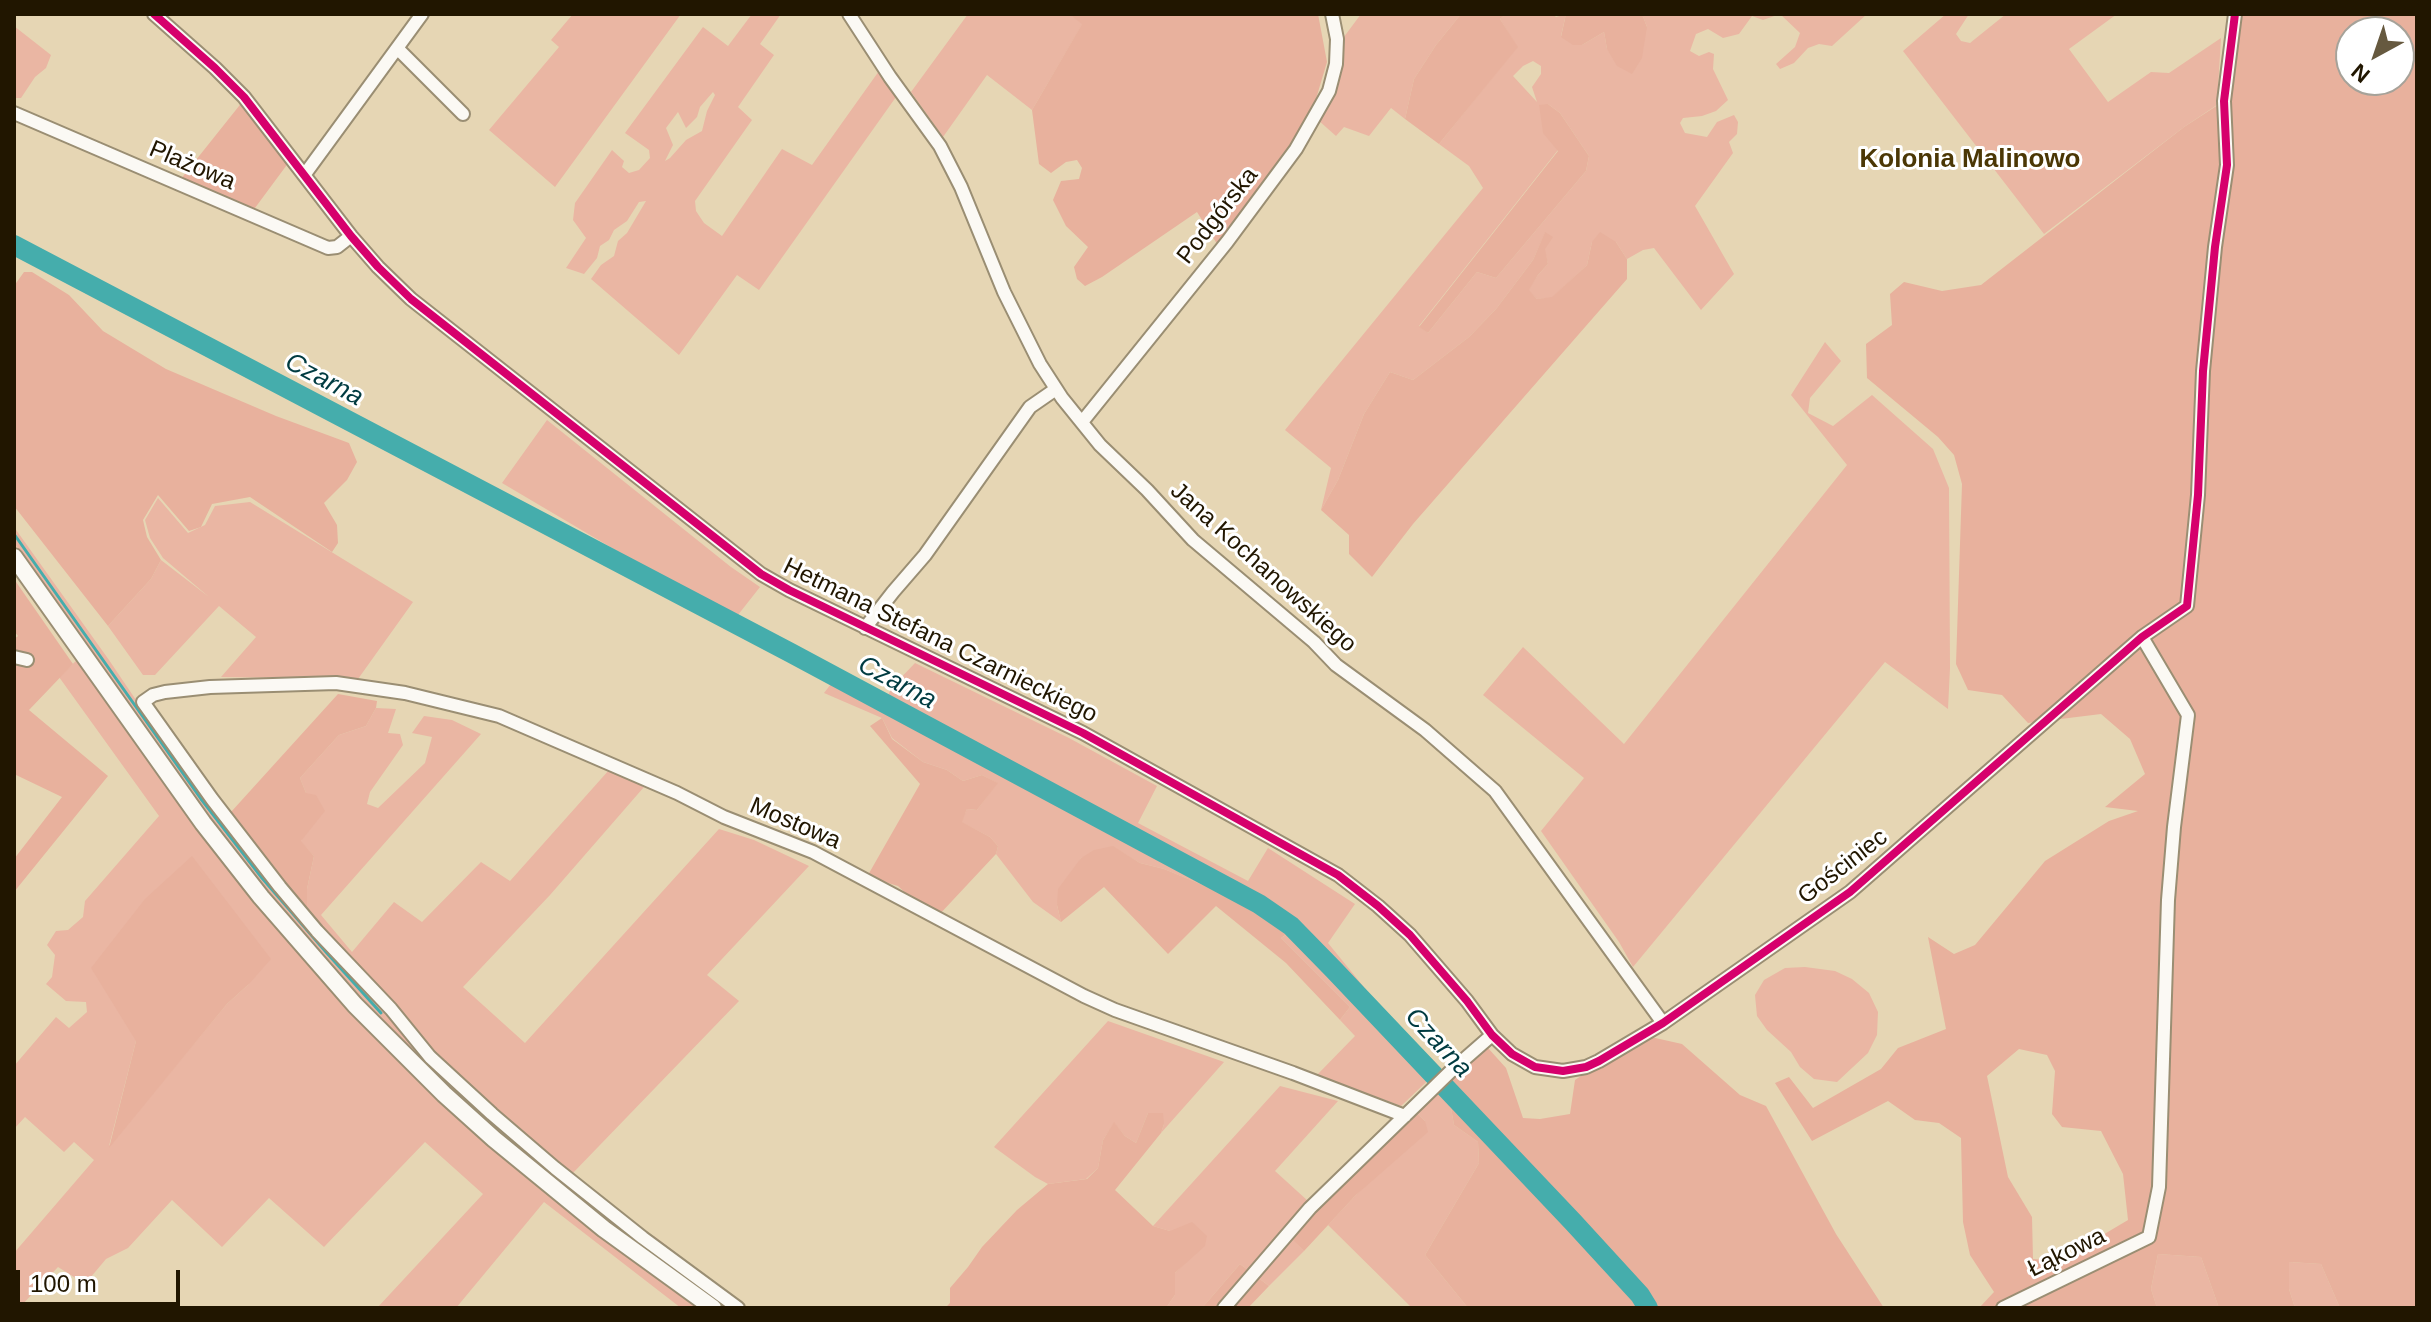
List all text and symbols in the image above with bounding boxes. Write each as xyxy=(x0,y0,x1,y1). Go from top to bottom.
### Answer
north arrow xyxy=(2335,16,2415,96)
text: N xyxy=(2346,59,2375,88)
street label: Plażowa xyxy=(145,135,239,197)
district label: Kolonia Malinowo xyxy=(1860,144,2080,176)
street label: Podgórska xyxy=(1171,162,1265,270)
water label: Czarna xyxy=(280,347,368,413)
street label: Jana Kochanowskiego xyxy=(1164,477,1362,659)
street label: Hetmana Stefana Czarnieckiego xyxy=(778,552,1102,730)
water label: Czarna xyxy=(853,650,941,716)
street label: Mostowa xyxy=(745,792,845,856)
street label: Gościniec xyxy=(1793,823,1893,911)
water label: Czarna xyxy=(1398,1002,1478,1084)
street label: Łąkowa xyxy=(2024,1222,2110,1284)
scale bar xyxy=(20,1254,184,1304)
text: 100 m xyxy=(30,1270,97,1297)

